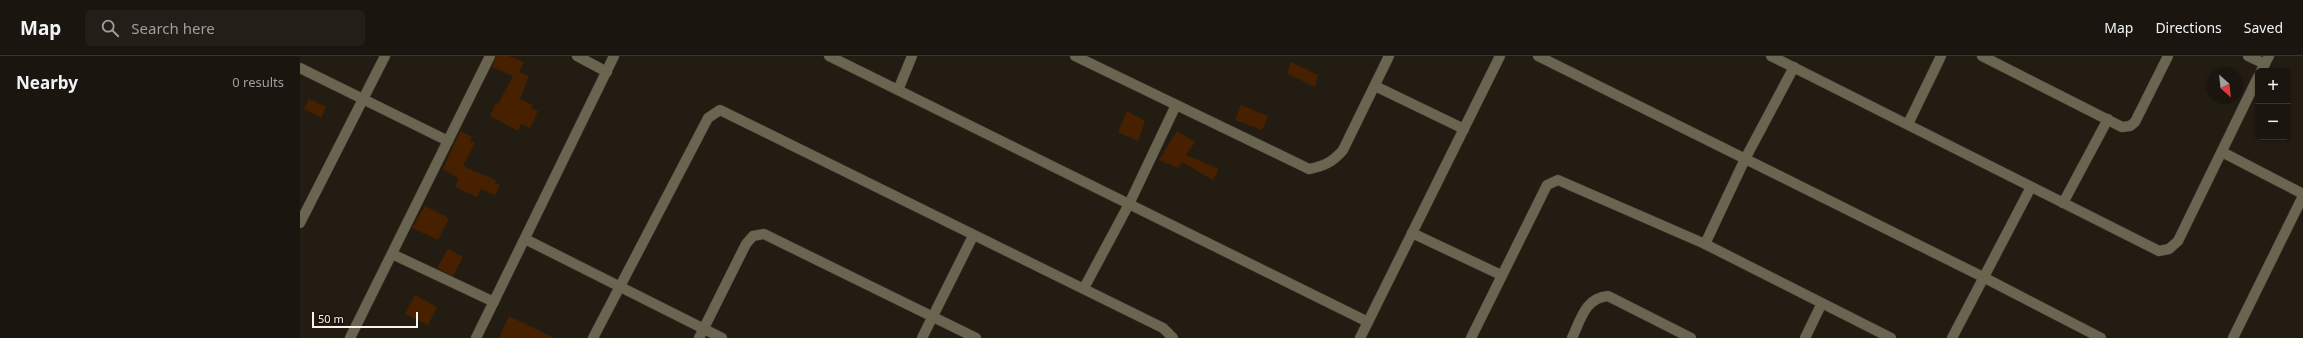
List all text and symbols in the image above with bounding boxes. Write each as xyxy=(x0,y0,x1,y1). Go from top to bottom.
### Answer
search box xyxy=(85,10,365,46)
text: Map xyxy=(20,15,61,41)
icon: search xyxy=(99,17,121,39)
text: Search here xyxy=(131,18,215,38)
text: Map xyxy=(2104,18,2133,37)
text: Directions xyxy=(2155,18,2222,37)
text: Saved xyxy=(2244,18,2283,37)
north arrow xyxy=(2207,68,2243,104)
map controls xyxy=(2255,68,2291,140)
button: + xyxy=(2255,68,2291,104)
text: Nearby xyxy=(16,71,78,94)
text: 0 results xyxy=(232,73,284,91)
button: − xyxy=(2255,104,2291,140)
scale bar xyxy=(312,310,418,329)
text: 50 m xyxy=(318,311,344,326)

